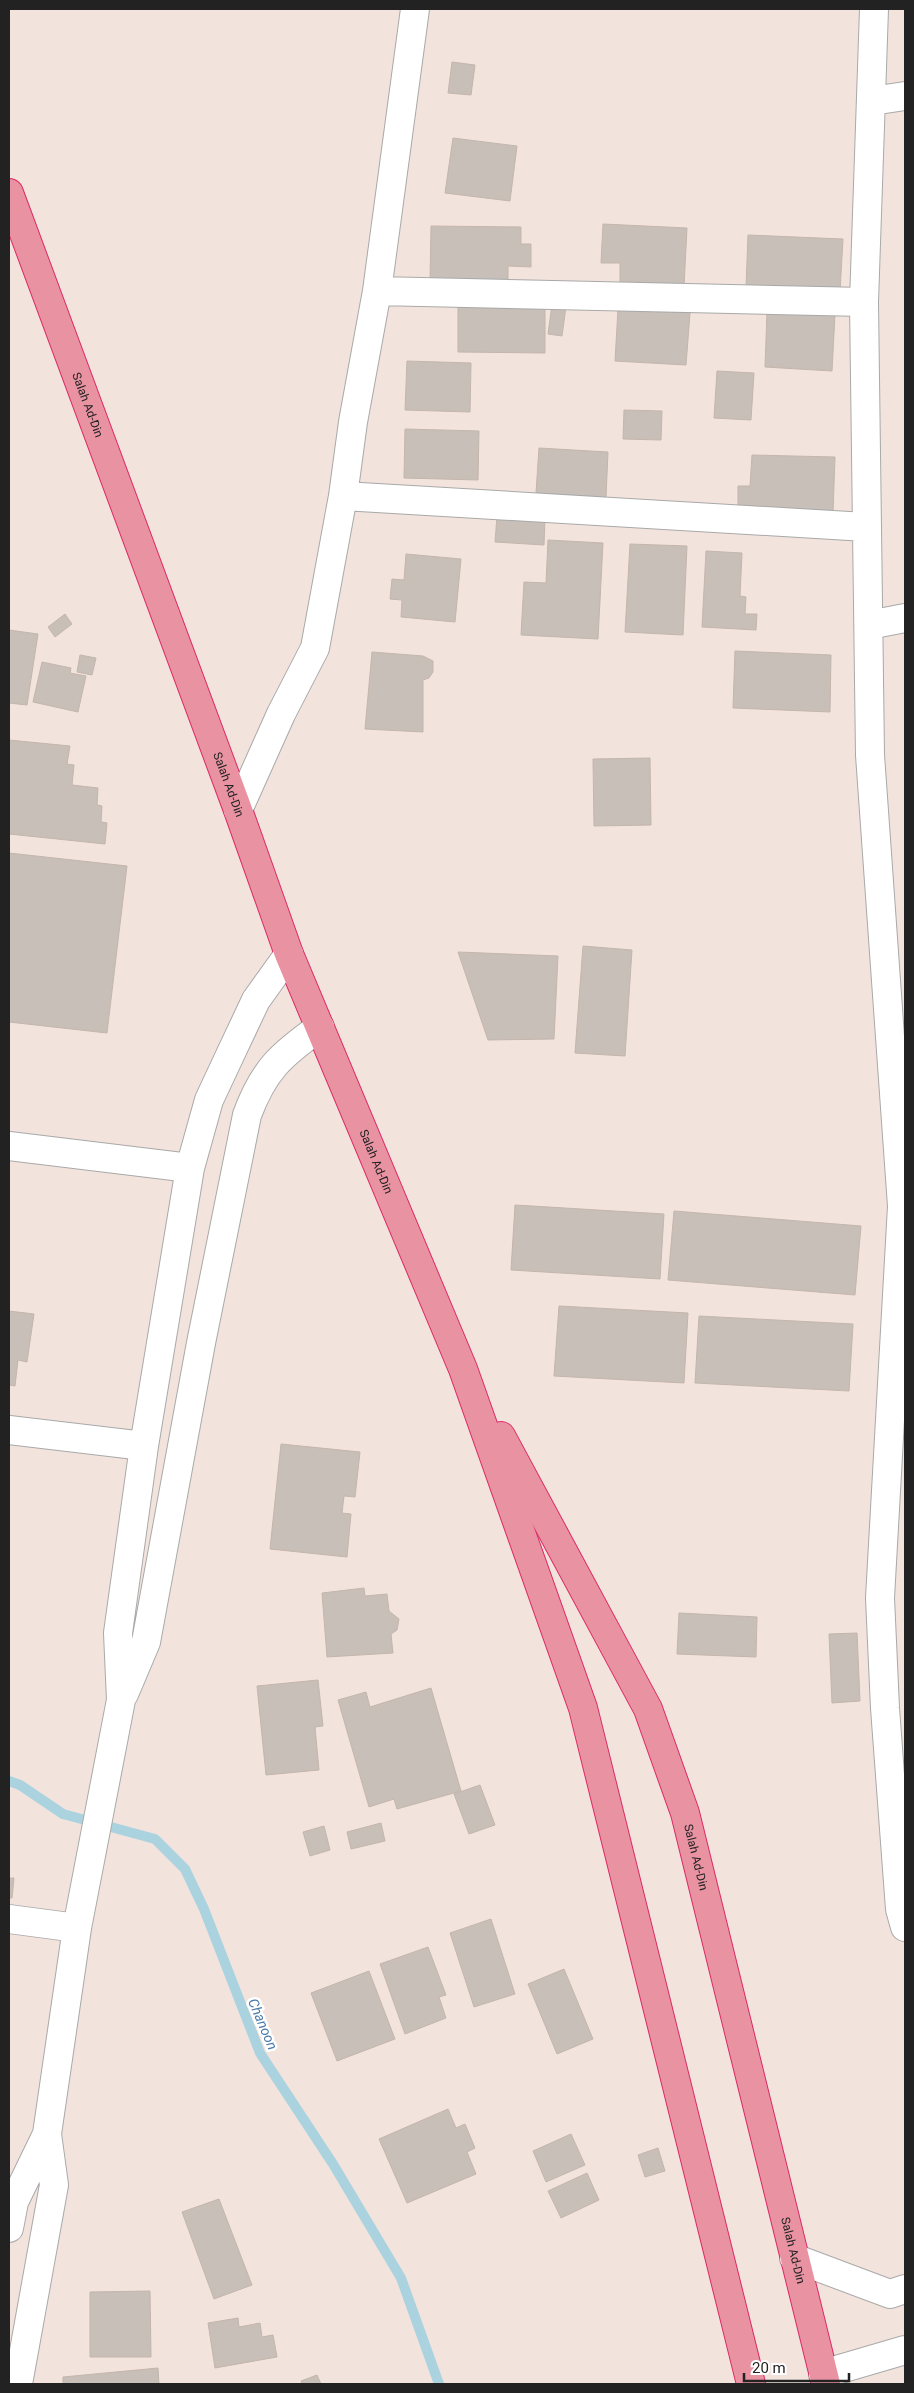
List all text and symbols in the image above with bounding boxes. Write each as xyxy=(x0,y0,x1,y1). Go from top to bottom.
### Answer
street label: Salah Ad-Din xyxy=(69,371,106,439)
street label: Salah Ad-Din xyxy=(210,750,247,819)
street label: Salah Ad-Din xyxy=(356,1128,396,1196)
street label: Salah Ad-Din xyxy=(681,1823,711,1892)
water label: Chanoon xyxy=(245,1996,281,2052)
street label: Salah Ad-Din xyxy=(778,2216,808,2285)
scale bar xyxy=(744,2350,849,2382)
text: 20 m xyxy=(752,2359,786,2377)

